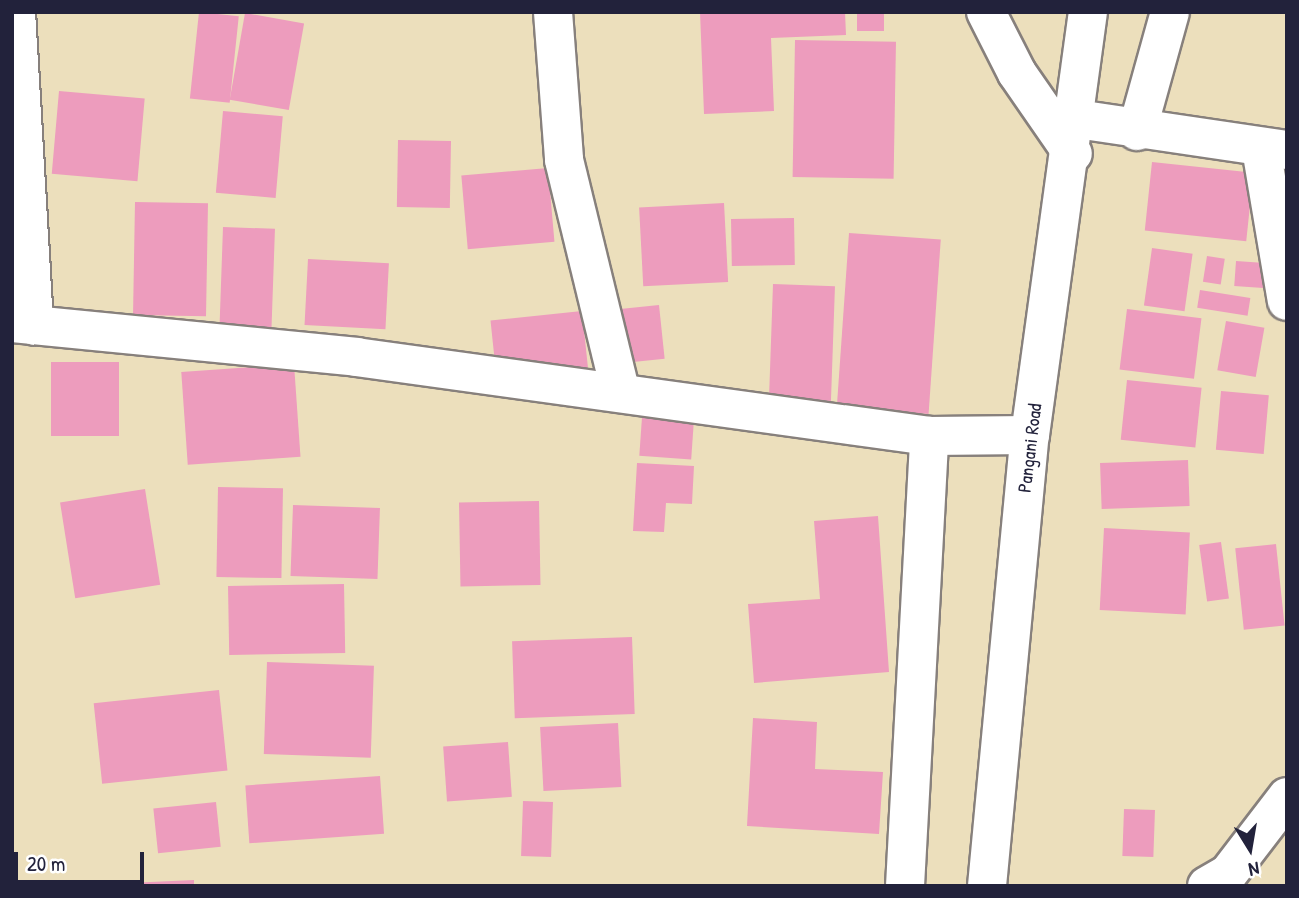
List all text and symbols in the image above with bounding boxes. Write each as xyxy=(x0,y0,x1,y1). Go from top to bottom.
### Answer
street label: Pangani Road xyxy=(1013,402,1047,494)
north arrow xyxy=(1215,814,1285,884)
scale bar xyxy=(18,838,147,882)
text: 20 m xyxy=(27,849,65,878)
text: N xyxy=(1247,856,1261,883)

